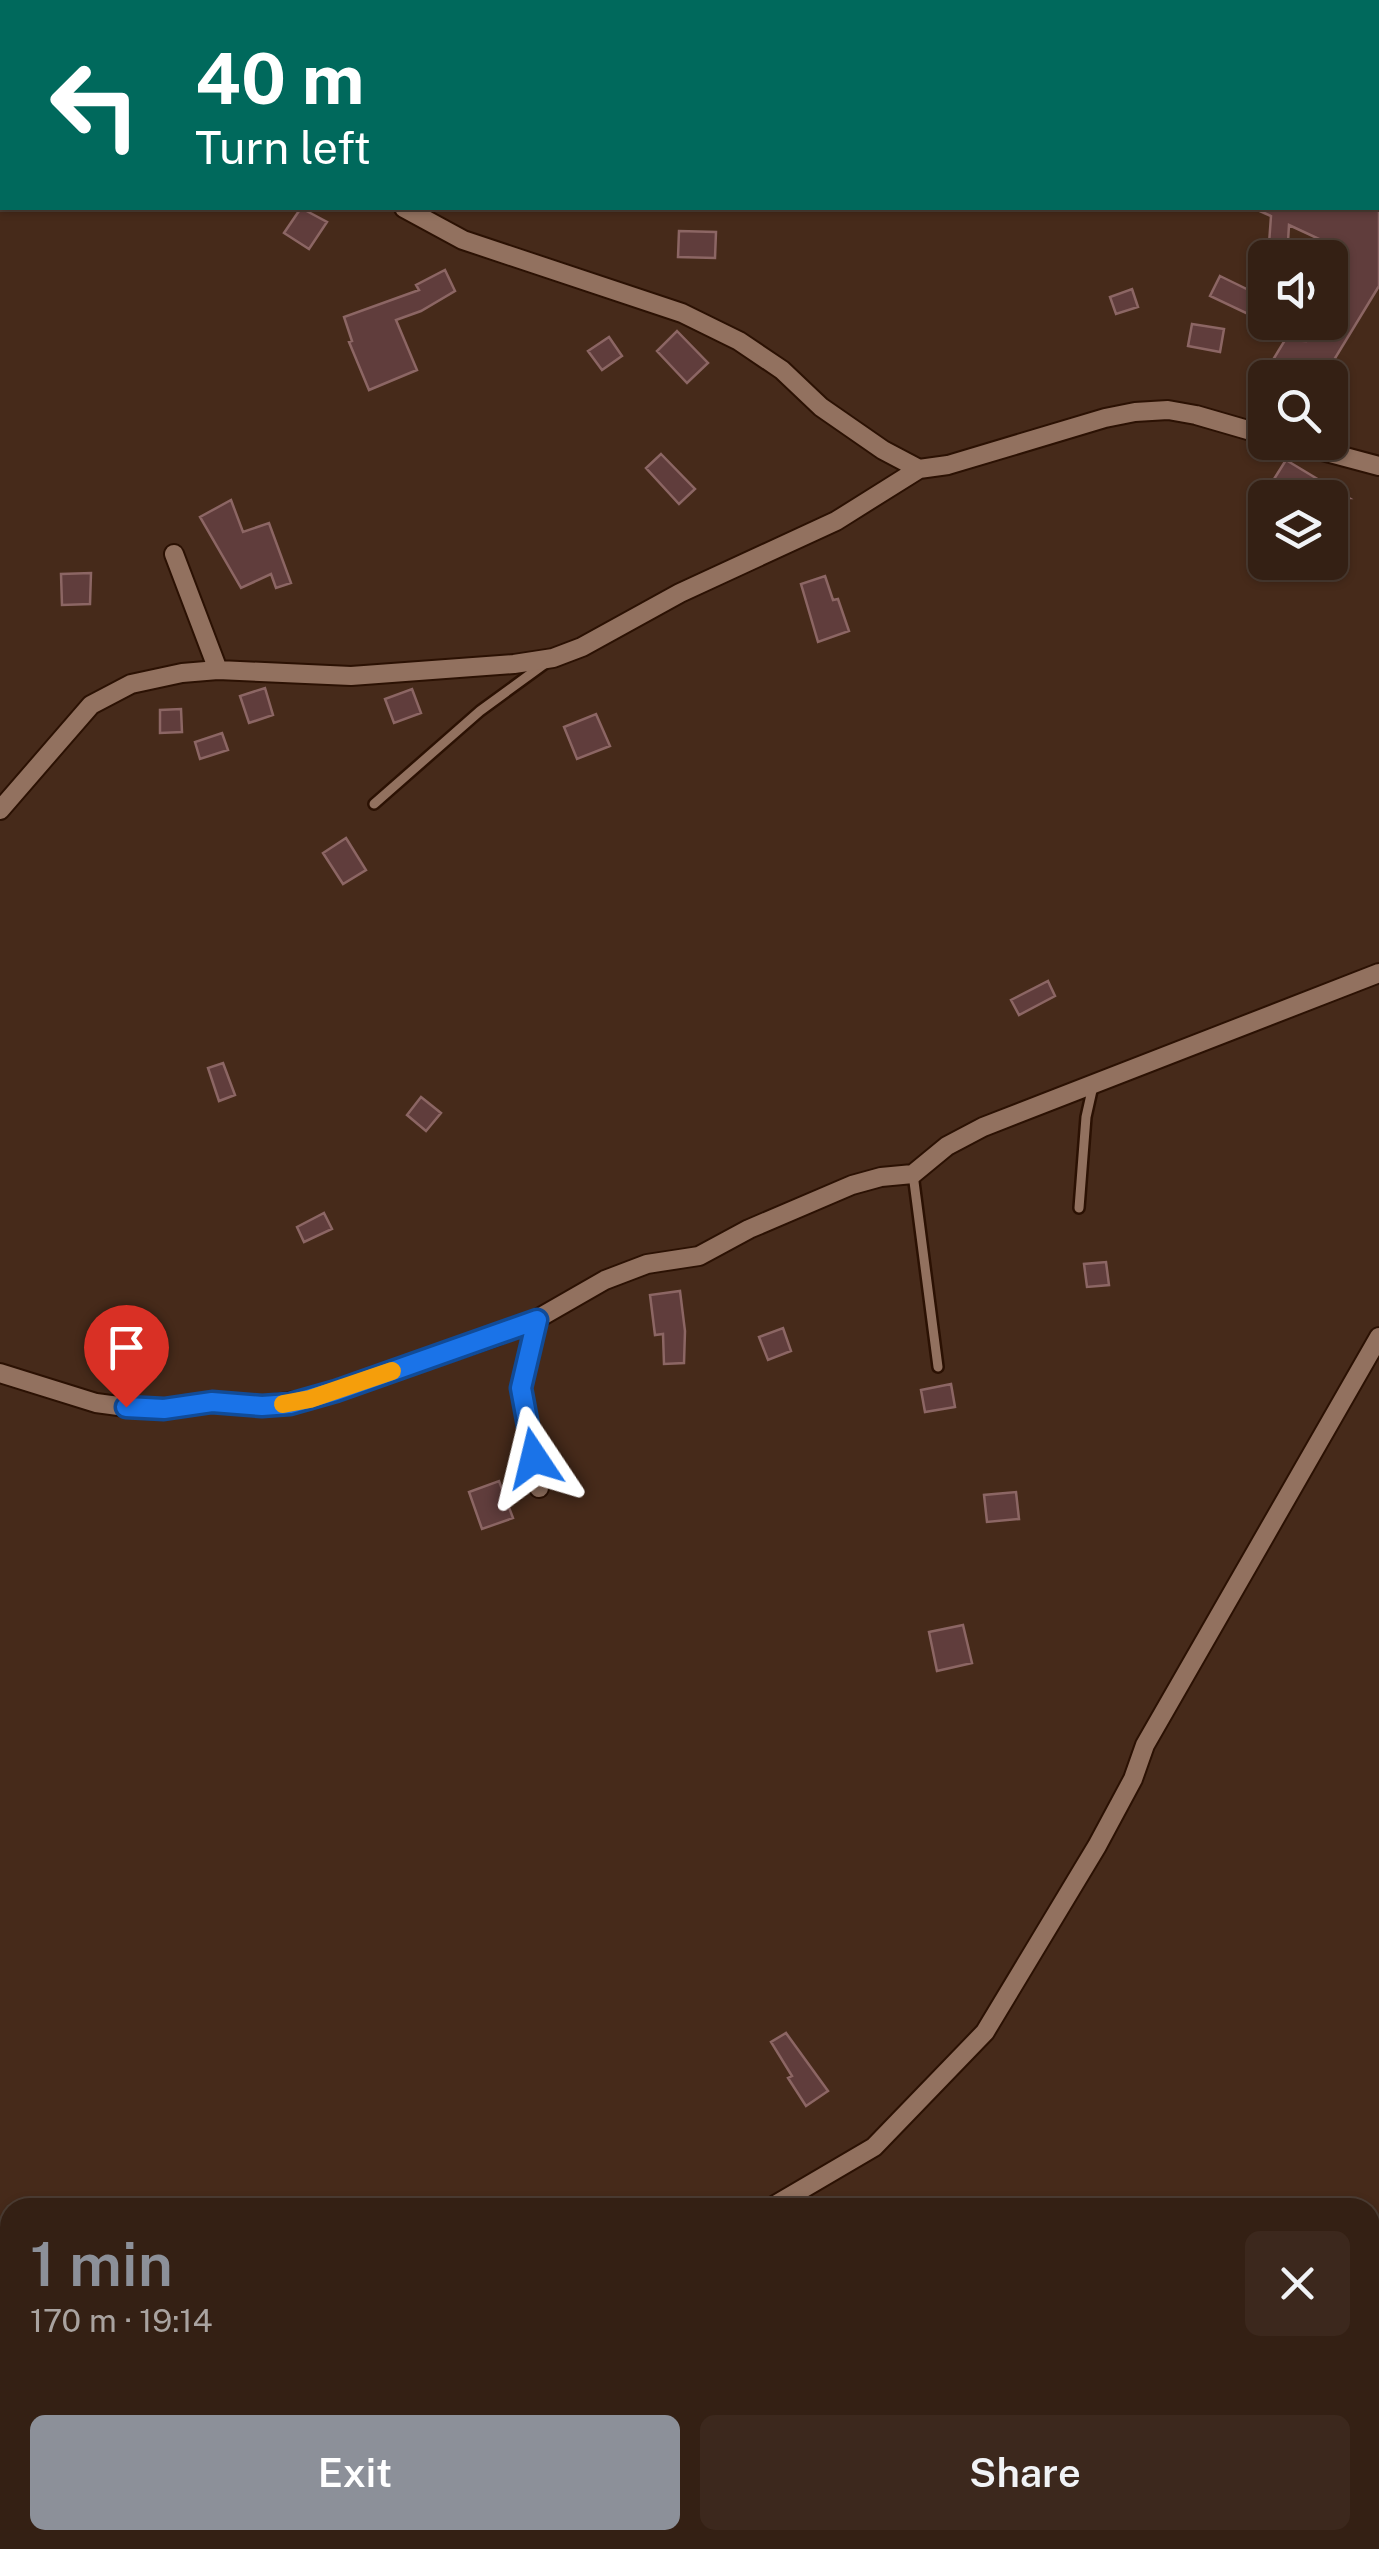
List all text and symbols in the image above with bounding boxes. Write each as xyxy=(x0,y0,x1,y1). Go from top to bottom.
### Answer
text: 40 m xyxy=(195,37,365,120)
icon: left xyxy=(30,40,160,170)
text: Turn left xyxy=(195,121,371,174)
map controls xyxy=(1248,240,1348,580)
button: sound xyxy=(1248,240,1348,340)
button: search xyxy=(1248,360,1348,460)
button: layers xyxy=(1248,480,1348,580)
pin xyxy=(84,1305,169,1408)
icon: arrive xyxy=(99,1320,154,1375)
position arrow xyxy=(482,1406,586,1510)
text: 1 min xyxy=(30,2229,173,2300)
button: close xyxy=(1245,2231,1350,2336)
text: 170 m · 19:14 xyxy=(30,2302,213,2339)
button: Exit xyxy=(30,2415,680,2530)
button: Share xyxy=(700,2415,1350,2530)

